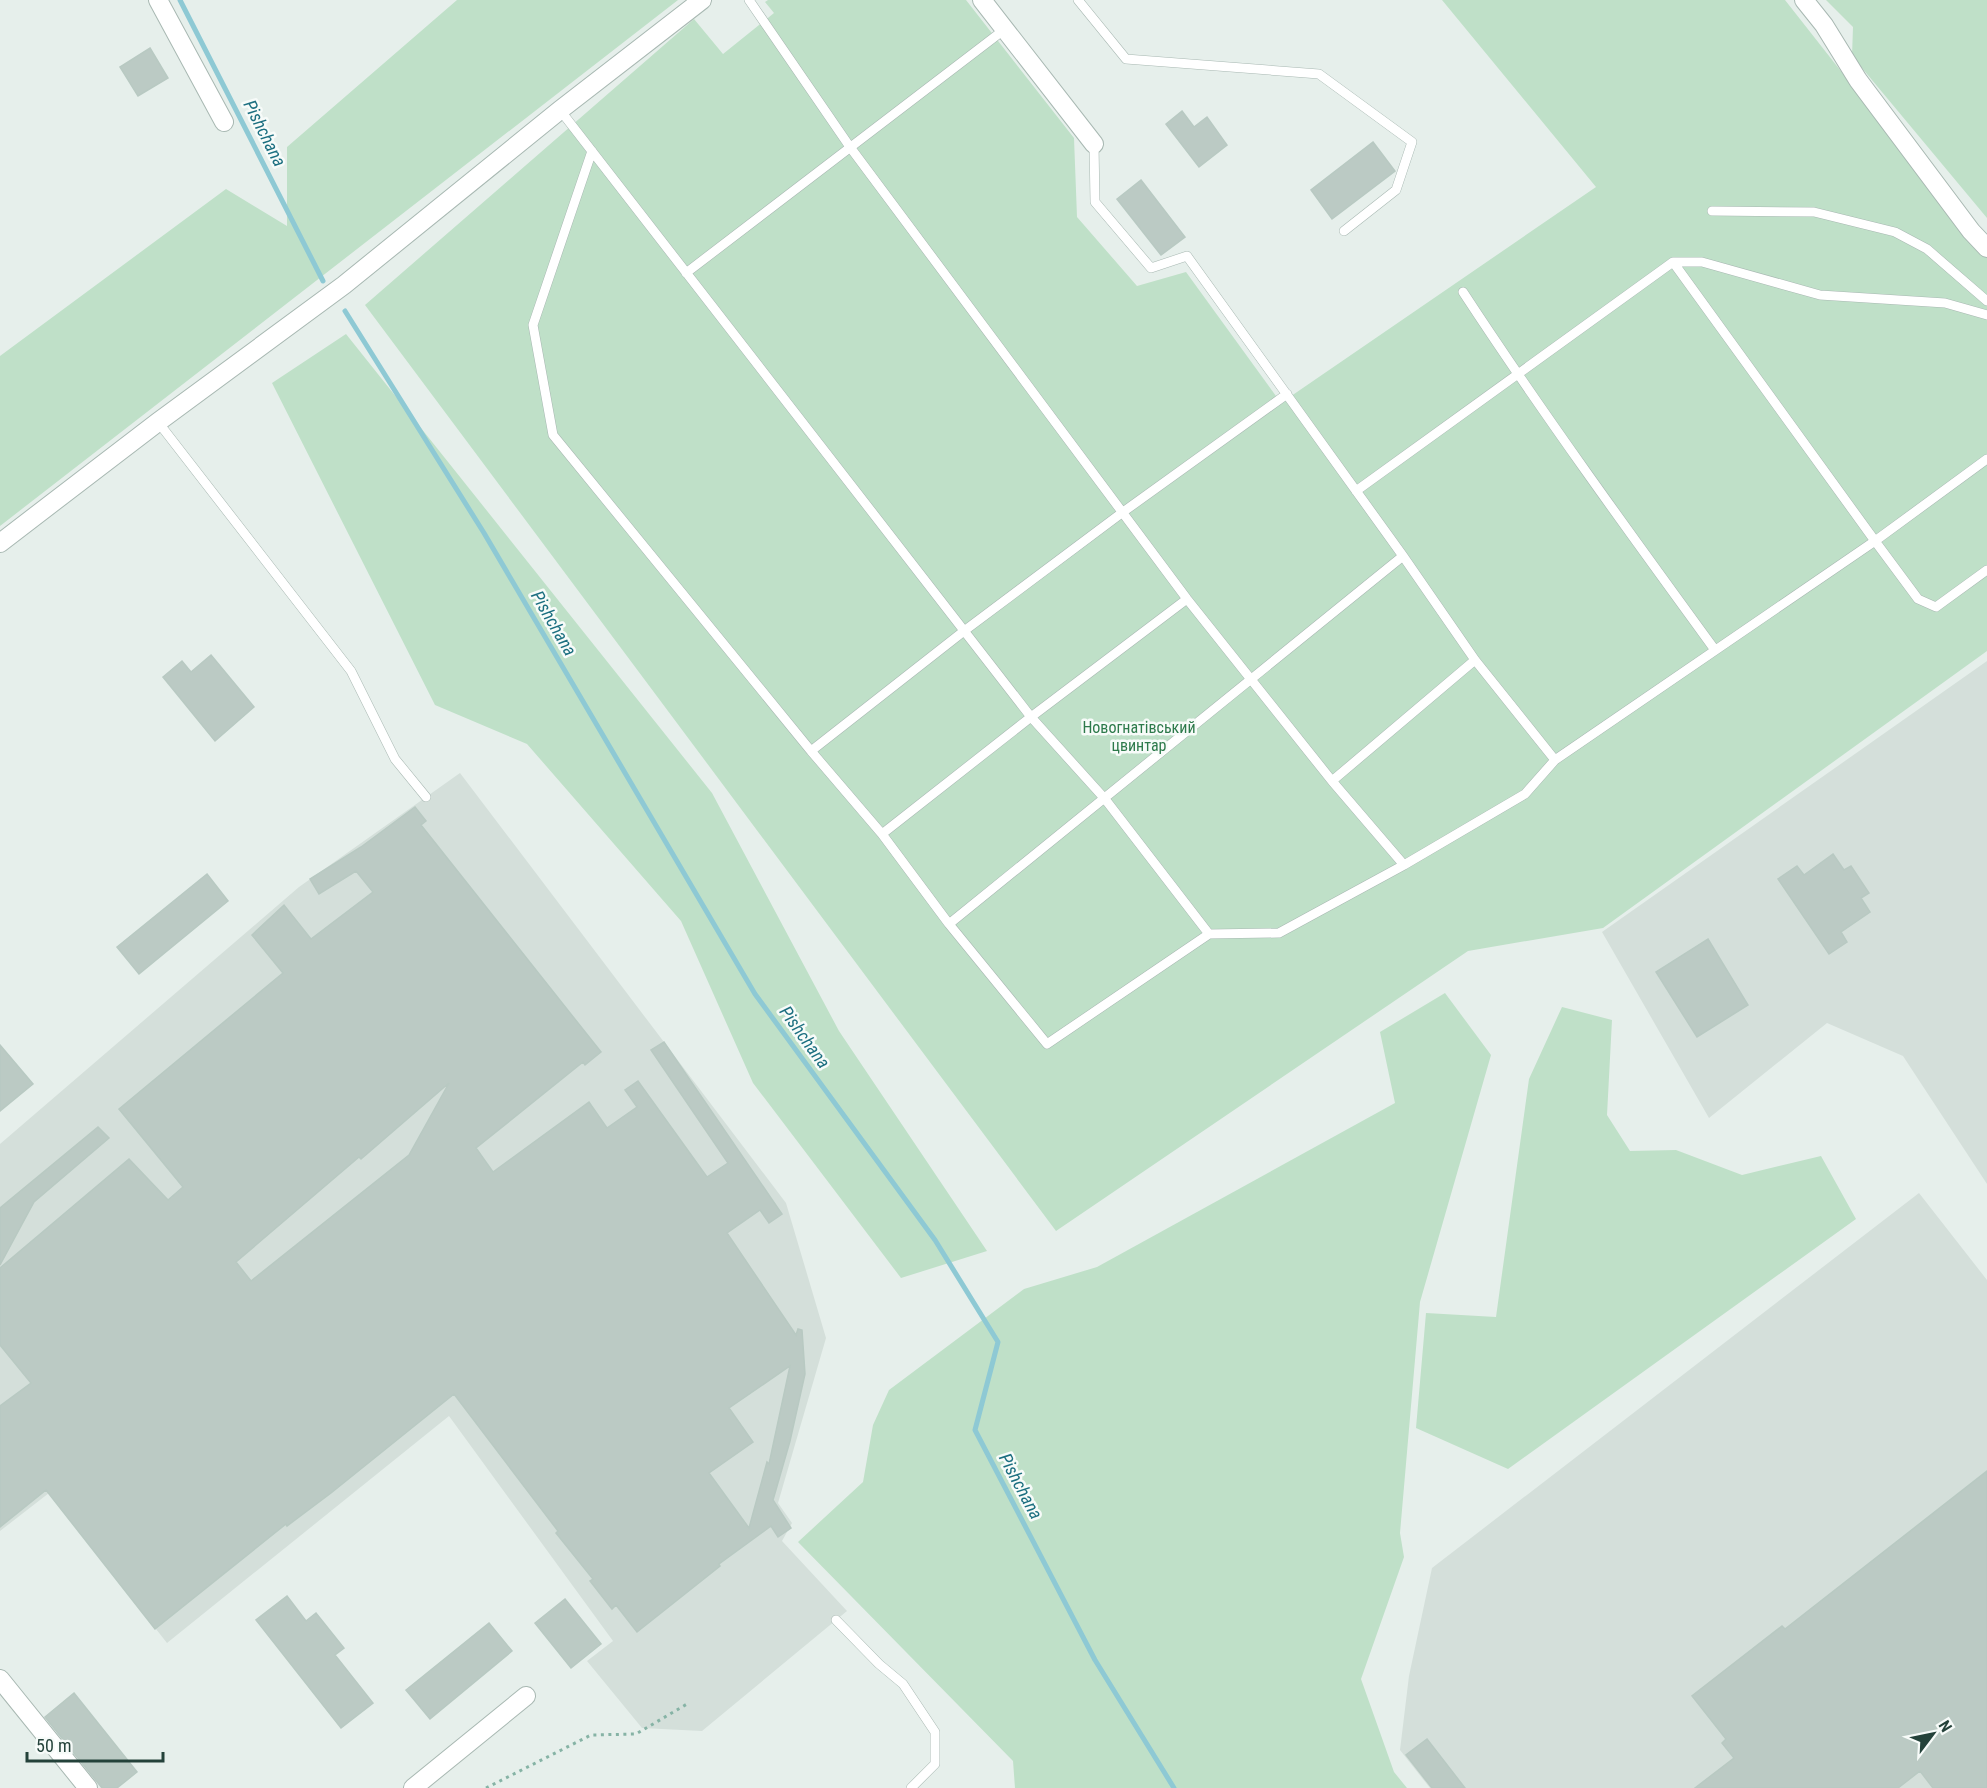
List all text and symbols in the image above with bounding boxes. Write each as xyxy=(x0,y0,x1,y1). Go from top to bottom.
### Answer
water label: Pishchana xyxy=(239,96,291,170)
water label: Pishchana xyxy=(527,587,581,659)
park label: Новогнатівський цвинтар xyxy=(1082,718,1196,755)
water label: Pishchana xyxy=(775,1002,835,1072)
water label: Pishchana xyxy=(995,1449,1047,1523)
north arrow xyxy=(1903,1704,1963,1764)
text: N xyxy=(1935,1717,1956,1736)
scale bar xyxy=(27,1725,164,1763)
text: 50 m xyxy=(36,1735,71,1756)

